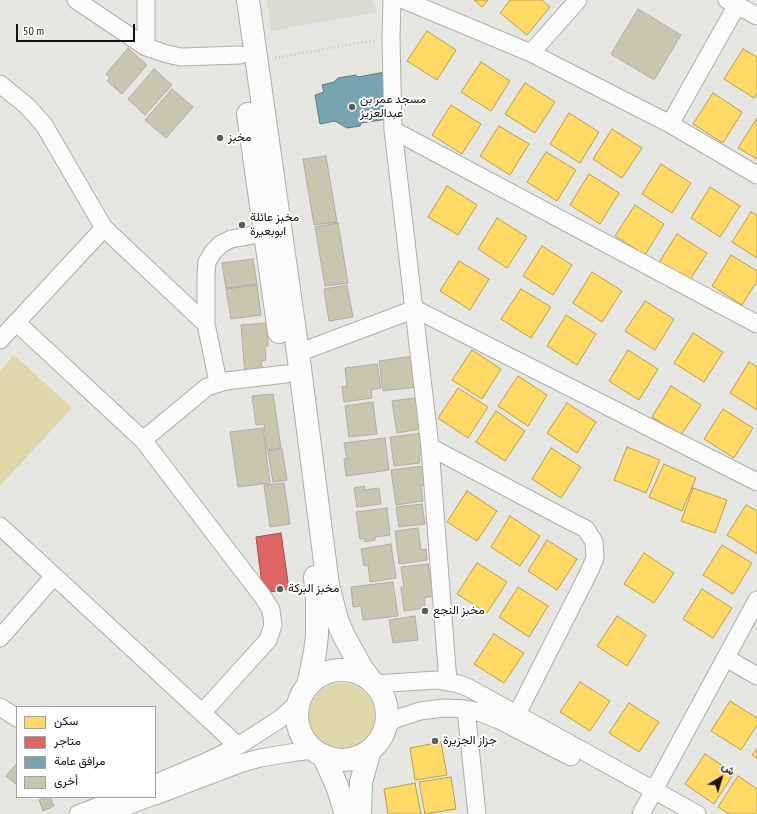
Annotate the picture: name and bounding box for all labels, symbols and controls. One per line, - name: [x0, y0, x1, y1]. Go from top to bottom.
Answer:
- scale bar: [18, 16, 137, 42]
- text: 50 m: [23, 23, 44, 38]
- place label: مسجد عمر بن عبدالعزيز: [360, 93, 426, 121]
- marker: مسجد عمر بن عبدالعزيز: [347, 102, 357, 112]
- place label: مخبز: [228, 131, 251, 145]
- marker: مخبز: [215, 133, 225, 143]
- place label: مخبز عائلة ابوبعيرة: [250, 211, 299, 239]
- marker: مخبز عائلة ابوبعيرة: [237, 220, 247, 230]
- place label: مخبز البركة: [288, 582, 339, 596]
- marker: مخبز البركة: [275, 584, 285, 594]
- place label: مخبز النجع: [433, 604, 485, 618]
- marker: مخبز النجع: [420, 606, 430, 616]
- legend: [16, 706, 156, 798]
- text: سكن: [54, 713, 78, 728]
- text: متاجر: [54, 733, 81, 748]
- place label: جزاز الجزيرة: [443, 734, 497, 748]
- marker: جزاز الجزيرة: [430, 736, 440, 746]
- text: مرافق عامة: [54, 753, 105, 768]
- north arrow: [701, 758, 741, 798]
- text: ش: [719, 759, 738, 778]
- text: أخرى: [54, 773, 78, 788]

